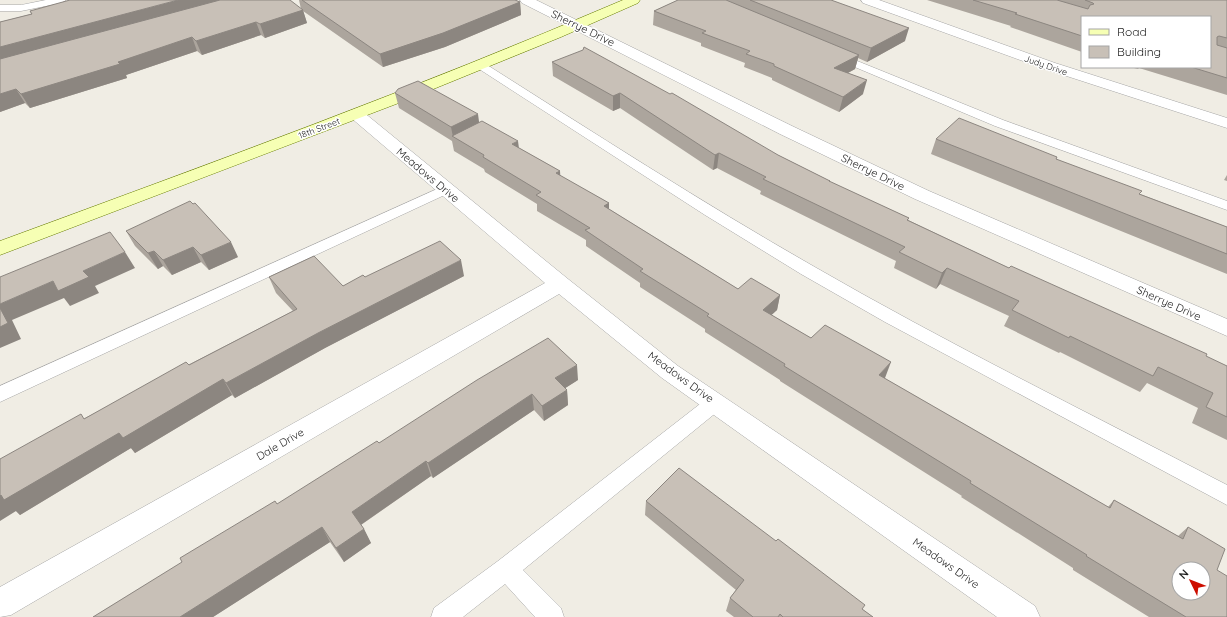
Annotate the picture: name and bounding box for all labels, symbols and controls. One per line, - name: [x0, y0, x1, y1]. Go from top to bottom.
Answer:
- street label: Sherrye Drive: [549, 7, 617, 49]
- legend: [1081, 16, 1211, 68]
- text: Road: [1117, 24, 1147, 39]
- text: Building: [1117, 44, 1161, 59]
- street label: Judy Drive: [1023, 52, 1069, 78]
- street label: 18th Street: [297, 115, 341, 141]
- street label: Meadows Drive: [394, 145, 462, 205]
- street label: Sherrye Drive: [839, 151, 907, 193]
- street label: Sherrye Drive: [1135, 283, 1203, 323]
- street label: Meadows Drive: [645, 348, 717, 406]
- street label: Dale Drive: [254, 425, 306, 463]
- street label: Meadows Drive: [910, 535, 982, 591]
- north arrow: [1171, 561, 1211, 601]
- text: N: [1176, 566, 1192, 582]

